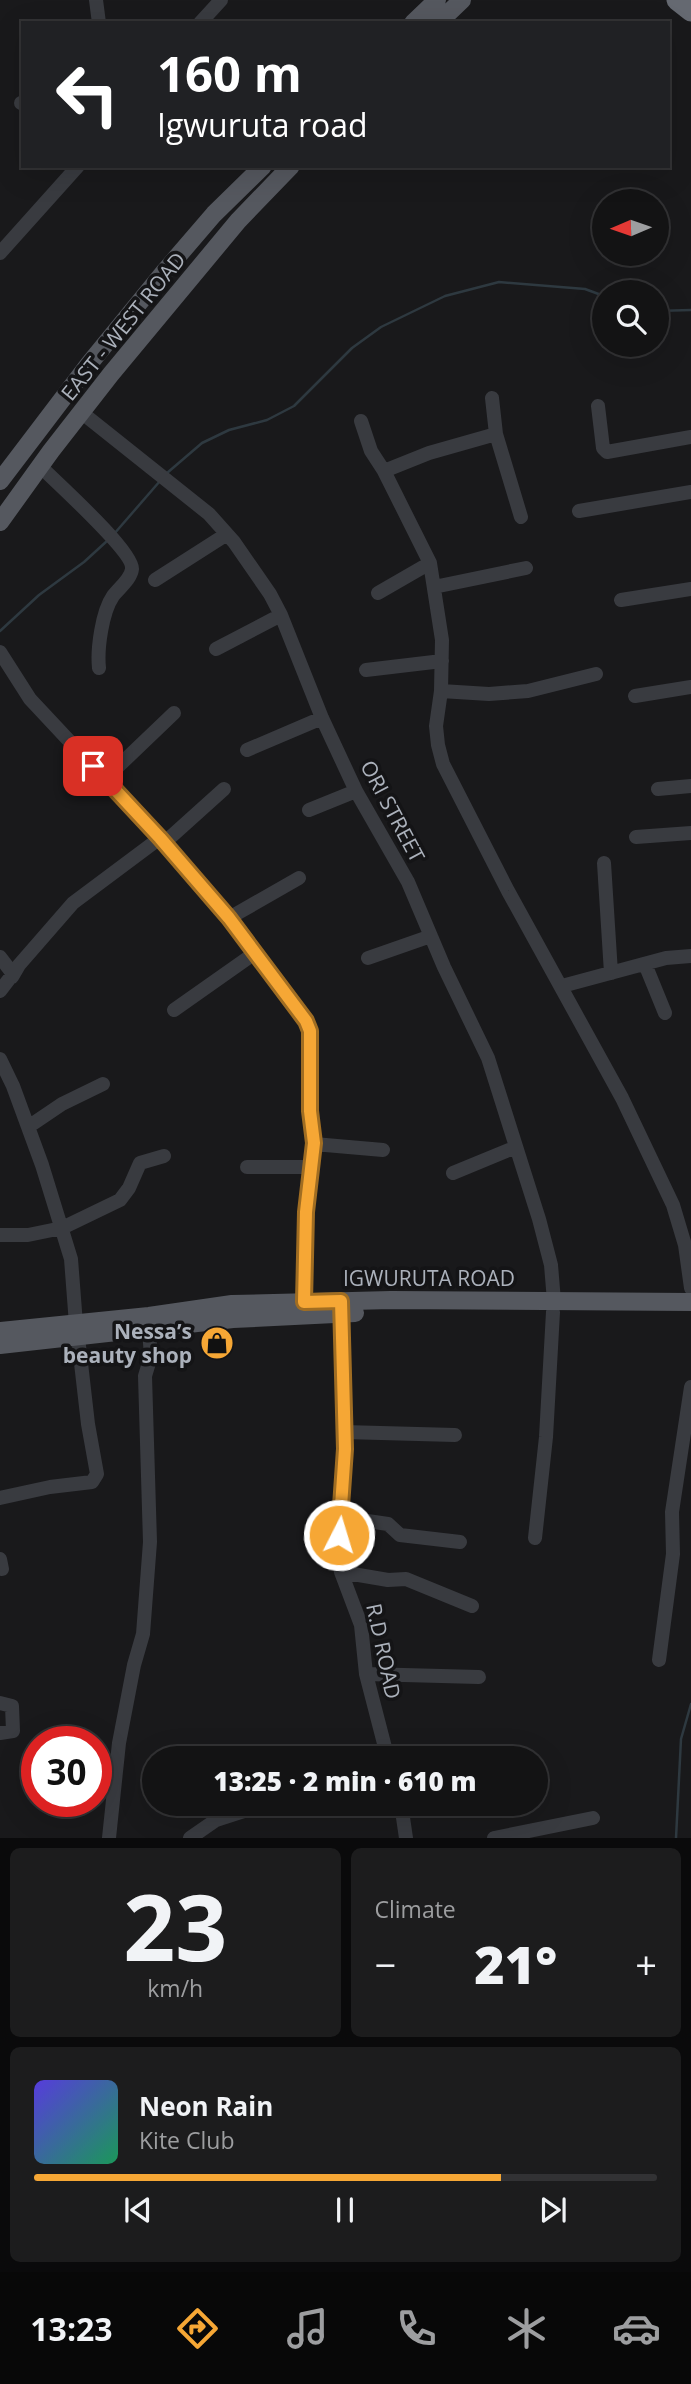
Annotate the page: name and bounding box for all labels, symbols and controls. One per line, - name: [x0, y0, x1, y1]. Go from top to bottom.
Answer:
- text: 160 m: [157, 40, 302, 106]
- icon: left: [42, 49, 133, 140]
- text: Igwuruta road: [157, 103, 368, 146]
- north arrow: [592, 189, 668, 266]
- map controls: [592, 189, 669, 357]
- street label: EAST - WEST ROAD: [55, 246, 191, 406]
- button: search: [592, 280, 669, 357]
- pin: [63, 736, 123, 796]
- icon: arrive: [74, 747, 112, 785]
- street label: ORI STREET: [354, 755, 432, 867]
- street label: IGWURUTA ROAD: [343, 1264, 515, 1292]
- place label: Nessa’s beauty shop: [63, 1317, 192, 1369]
- shop icon: Nessa’s beauty shop: [198, 1324, 236, 1362]
- position arrow: [302, 1498, 376, 1572]
- street label: R.D ROAD: [360, 1601, 408, 1701]
- speed limit sign: 30: [21, 1726, 112, 1817]
- text: 13:25 · 2 min · 610 m: [214, 1763, 476, 1799]
- text: 23: [123, 1864, 227, 1988]
- text: Climate: [375, 1893, 456, 1925]
- text: 21°: [474, 1928, 557, 1999]
- text: −: [375, 1938, 396, 1990]
- text: +: [635, 1938, 657, 1990]
- text: km/h: [147, 1972, 203, 2004]
- text: Neon Rain: [139, 2088, 273, 2124]
- text: Kite Club: [139, 2124, 234, 2156]
- icon: previous: [119, 2191, 157, 2229]
- icon: pause: [326, 2191, 364, 2229]
- icon: next: [534, 2191, 572, 2229]
- icon: directions: [173, 2304, 222, 2353]
- icon: music: [283, 2304, 332, 2353]
- icon: phone: [392, 2304, 441, 2353]
- icon: climate: [502, 2304, 551, 2353]
- icon: car: [612, 2304, 661, 2353]
- text: 13:23: [30, 2307, 113, 2350]

